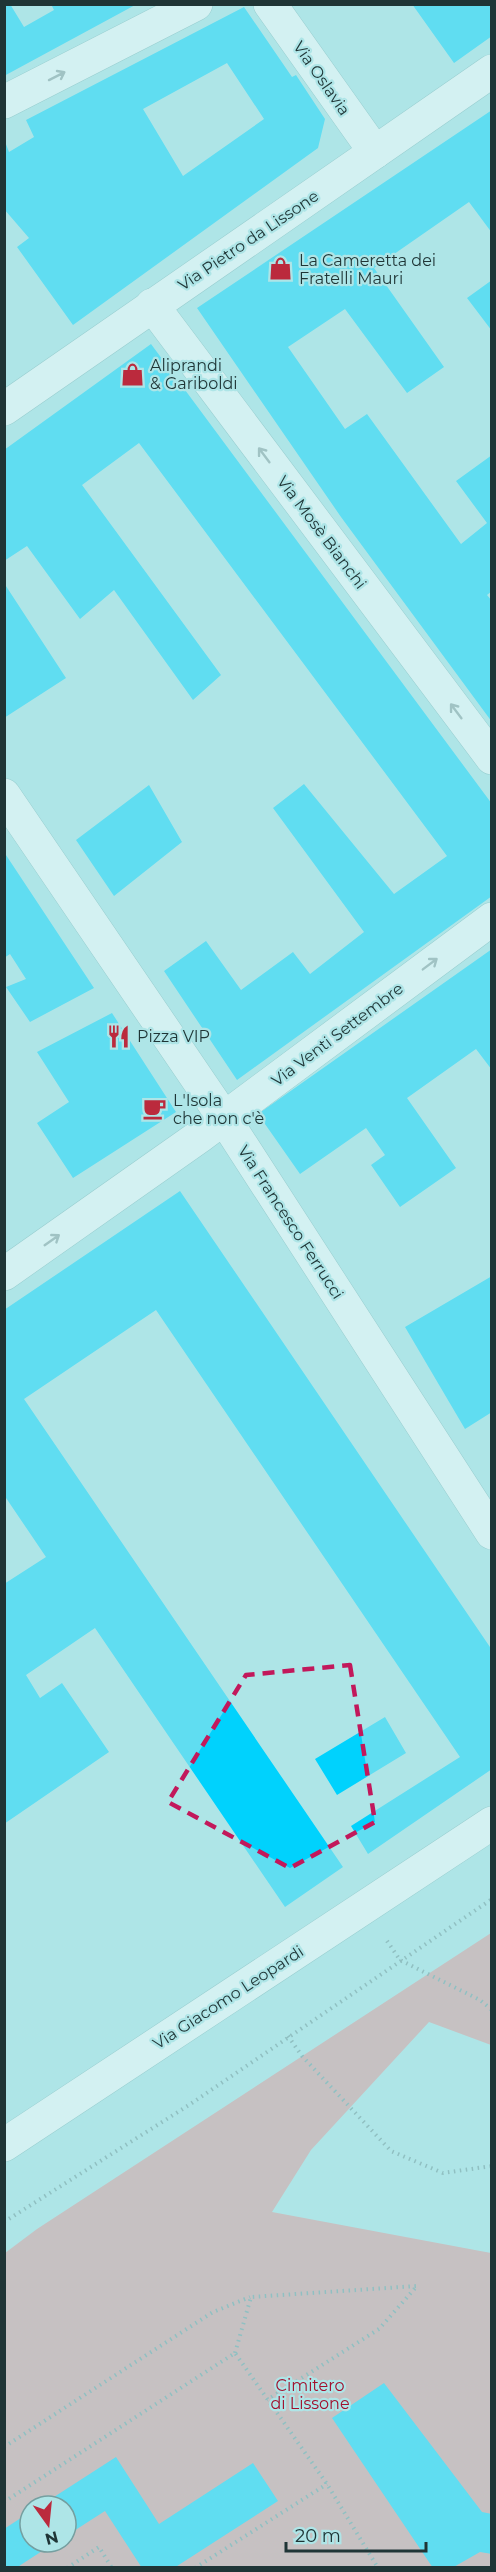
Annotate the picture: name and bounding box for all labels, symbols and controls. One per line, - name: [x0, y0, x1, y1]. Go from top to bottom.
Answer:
- street label: Via Oslavia: [289, 38, 354, 119]
- one-way arrow: [47, 69, 65, 81]
- street label: Via Pietro da Lissone: [174, 186, 322, 295]
- place label: La Cameretta dei Fratelli Mauri: [299, 251, 436, 288]
- shop icon: La Cameretta dei Fratelli Mauri: [268, 256, 294, 282]
- place label: Aliprandi & Gariboldi: [150, 356, 238, 393]
- shop icon: Aliprandi & Gariboldi: [119, 361, 145, 387]
- one-way arrow: [257, 447, 270, 463]
- street label: Via Mosè Bianchi: [273, 472, 370, 593]
- one-way arrow: [450, 704, 463, 720]
- one-way arrow: [422, 958, 438, 971]
- street label: Via Venti Settembre: [268, 979, 407, 1090]
- restaurant icon: Pizza VIP: [106, 1023, 132, 1049]
- place label: Pizza VIP: [137, 1027, 210, 1046]
- place label: L'Isola che non c'è: [173, 1091, 264, 1128]
- cafe icon: L'Isola che non c'è: [142, 1096, 168, 1122]
- street label: Via Francesco Ferrucci: [234, 1142, 347, 1303]
- one-way arrow: [44, 1234, 60, 1246]
- street label: Via Giacomo Leopardi: [149, 1942, 307, 2053]
- park label: Cimitero di Lissone: [270, 2376, 350, 2413]
- north arrow: [18, 2494, 78, 2554]
- scale bar: [286, 2515, 426, 2553]
- text: 20 m: [295, 2525, 341, 2547]
- text: N: [43, 2527, 60, 2549]

